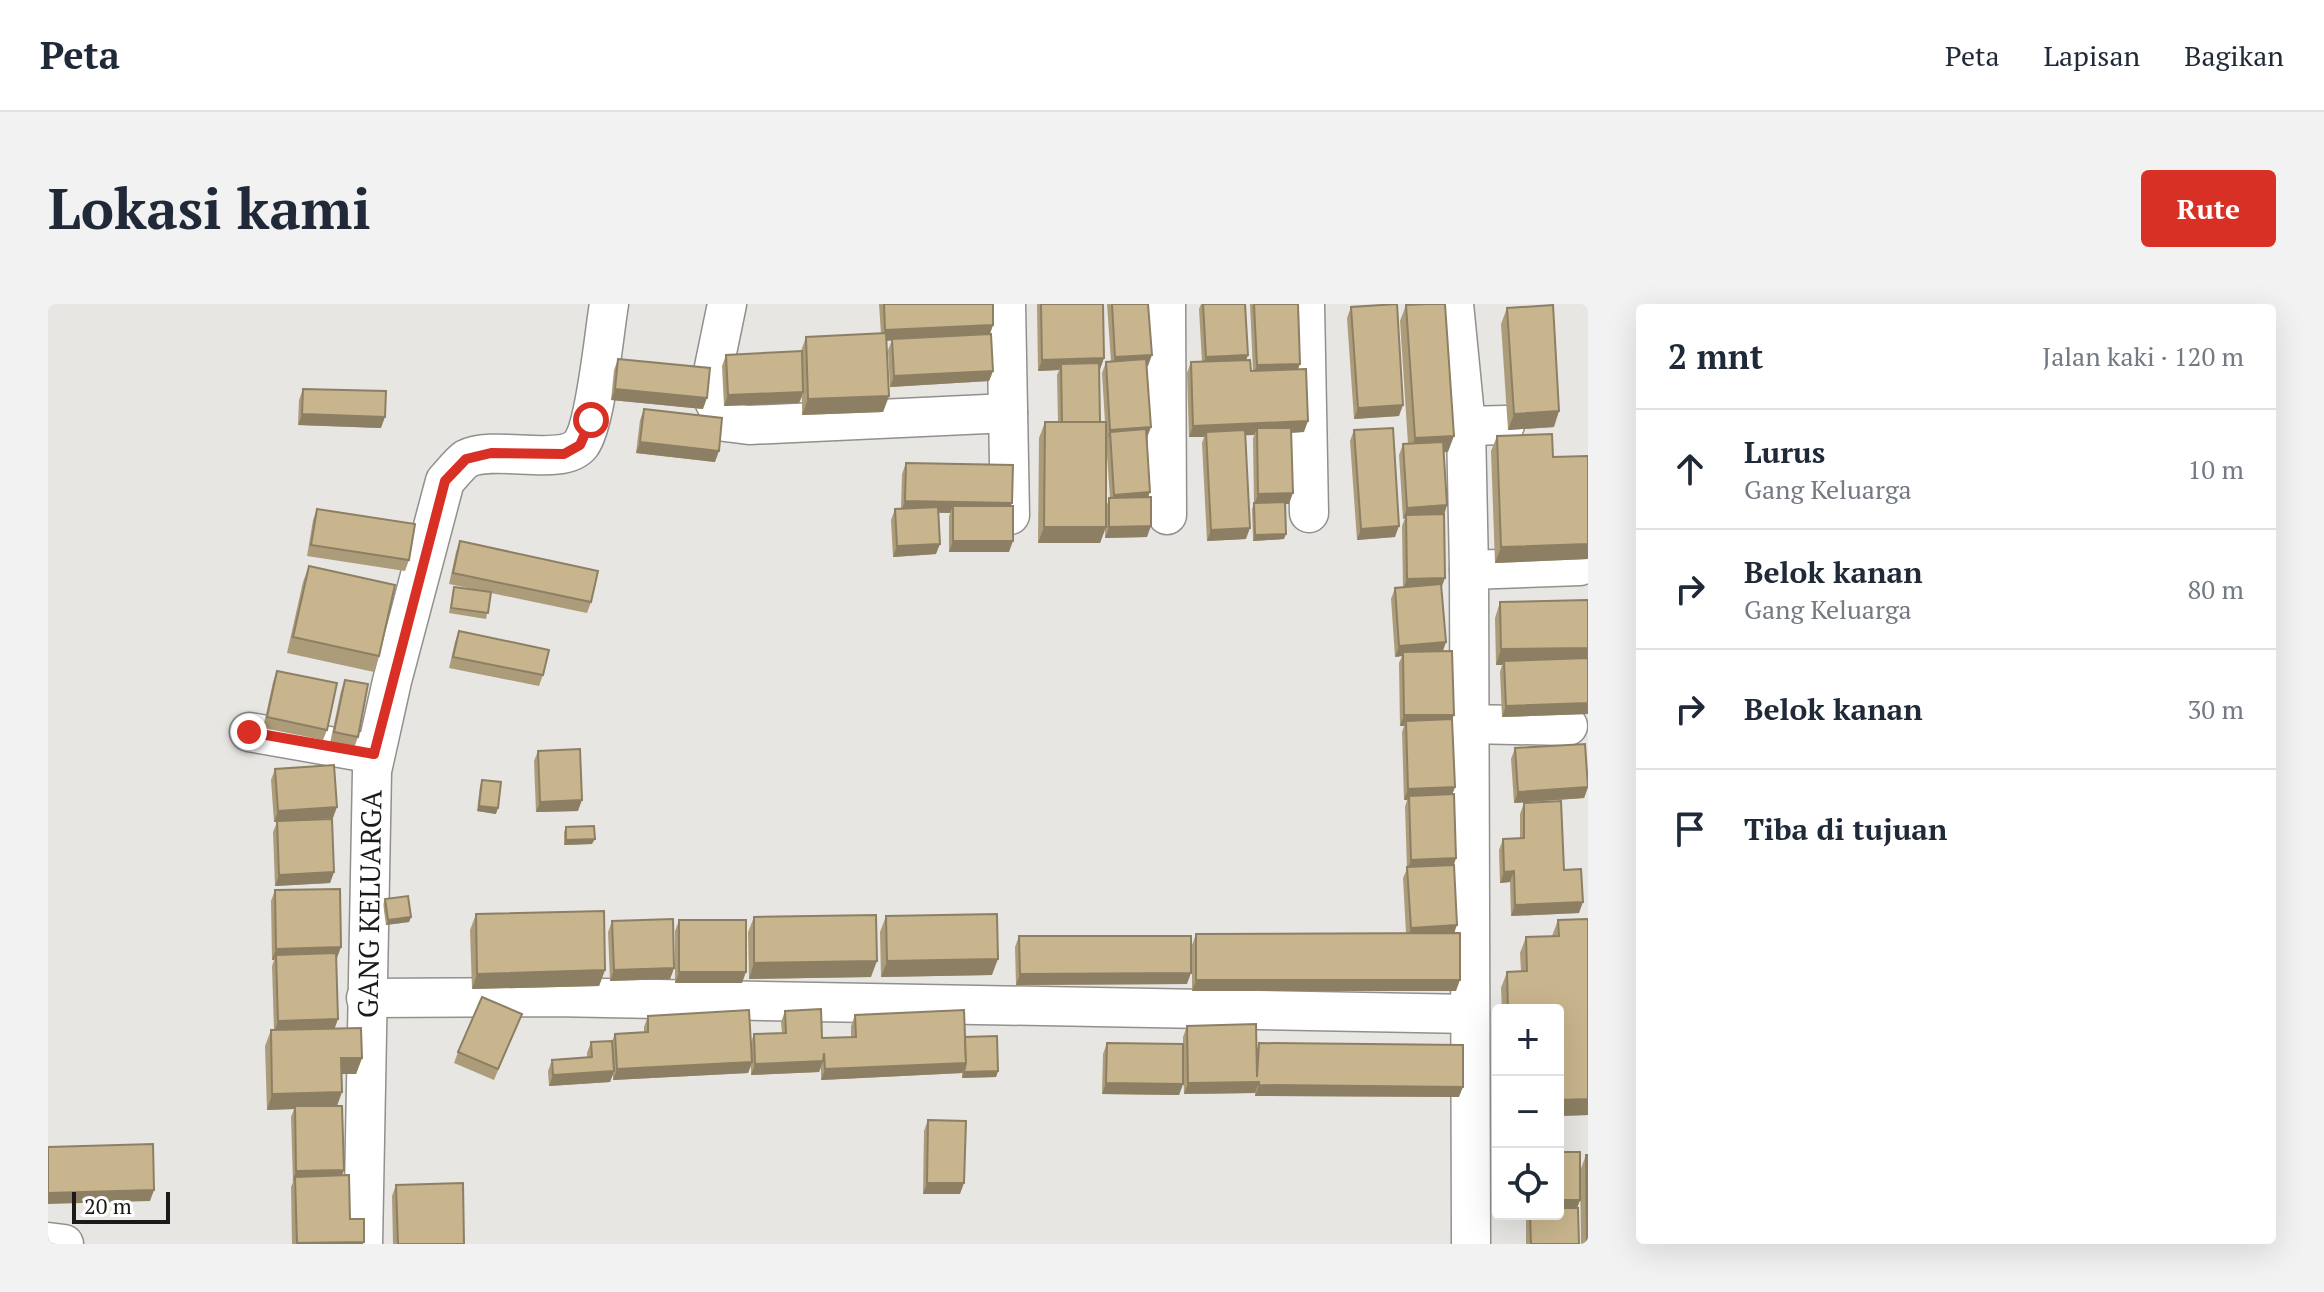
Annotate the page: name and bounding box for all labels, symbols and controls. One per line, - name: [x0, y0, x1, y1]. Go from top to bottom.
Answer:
- text: Peta: [40, 30, 120, 80]
- text: Peta: [1945, 37, 2000, 74]
- text: Lapisan: [2044, 37, 2140, 74]
- text: Bagikan: [2184, 37, 2284, 74]
- button: Rute: [2141, 170, 2276, 247]
- text: Lokasi kami: [48, 171, 371, 245]
- text: 2 mnt: [1668, 334, 1763, 379]
- text: Jalan kaki · 120 m: [2042, 339, 2244, 373]
- route start: [573, 402, 609, 438]
- text: Lurus: [1744, 432, 1825, 472]
- icon: ahead: [1668, 447, 1712, 491]
- text: 10 m: [2188, 452, 2244, 486]
- text: Gang Keluarga: [1744, 472, 1912, 506]
- text: Belok kanan: [1744, 552, 1923, 592]
- icon: right: [1668, 567, 1712, 611]
- text: 80 m: [2188, 572, 2244, 606]
- text: Gang Keluarga: [1744, 592, 1912, 626]
- icon: right: [1668, 687, 1712, 731]
- text: Belok kanan: [1744, 689, 1923, 729]
- text: 30 m: [2188, 692, 2244, 726]
- route end: [231, 714, 267, 750]
- street label: GANG KELUARGA: [349, 789, 390, 1018]
- icon: arrive: [1668, 807, 1712, 851]
- text: Tiba di tujuan: [1744, 809, 1947, 849]
- map controls: [1492, 1004, 1564, 1220]
- button: +: [1492, 1004, 1564, 1076]
- button: −: [1492, 1076, 1564, 1148]
- button: locate: [1492, 1148, 1564, 1220]
- scale bar: [72, 1188, 170, 1224]
- text: 20 m: [84, 1191, 132, 1220]

